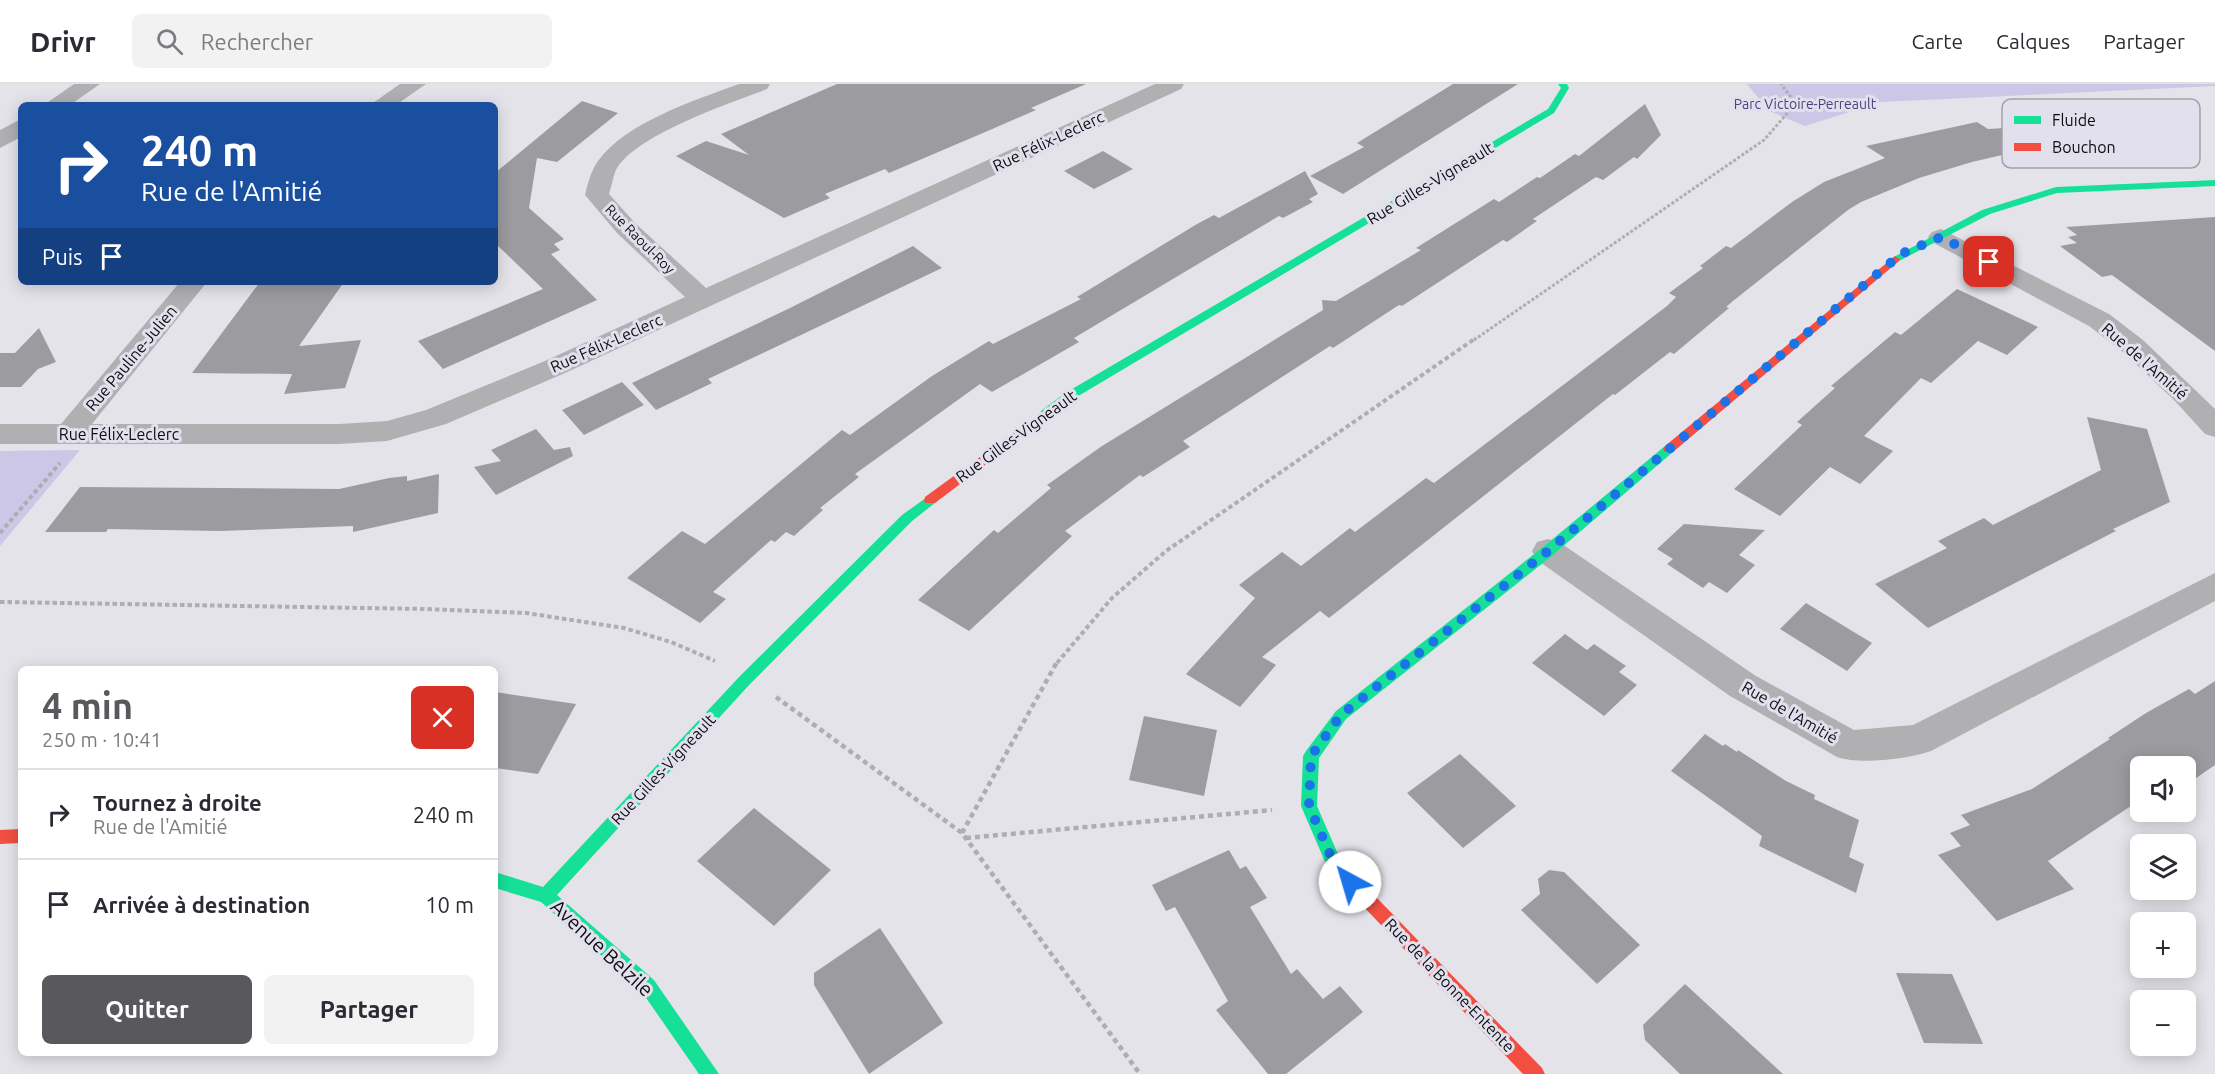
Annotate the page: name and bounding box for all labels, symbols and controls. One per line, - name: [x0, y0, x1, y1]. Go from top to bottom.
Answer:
- search box: [132, 14, 552, 68]
- icon: search: [153, 25, 186, 58]
- text: Drivr: [30, 26, 96, 57]
- text: Rechercher: [201, 29, 313, 54]
- text: Carte: [1912, 29, 1963, 53]
- text: Calques: [1996, 29, 2070, 53]
- text: Partager: [2103, 29, 2185, 53]
- park label: Parc Victoire-Perreault: [1734, 96, 1877, 112]
- legend: [2002, 99, 2200, 168]
- street label: Rue Félix-Leclerc: [990, 107, 1107, 175]
- text: Fluide: [2052, 111, 2096, 129]
- icon: right: [42, 126, 120, 204]
- text: 240 m: [141, 127, 258, 174]
- street label: Rue Gilles-Vigneault: [1363, 138, 1497, 228]
- text: Bouchon: [2052, 138, 2116, 156]
- text: Rue de l'Amitié: [141, 176, 323, 206]
- street label: Rue Raoul-Roy: [602, 201, 678, 277]
- pin: [1963, 236, 2014, 287]
- icon: arrive: [95, 240, 128, 273]
- text: Puis: [42, 244, 83, 269]
- icon: arrive: [1972, 245, 2005, 278]
- street label: Rue Pauline-Julien: [82, 302, 180, 414]
- street label: Rue Félix-Leclerc: [547, 310, 665, 376]
- street label: Rue de l'Amitié: [2099, 319, 2191, 403]
- street label: Rue Gilles-Vigneault: [952, 386, 1080, 486]
- street label: Rue Félix-Leclerc: [59, 425, 180, 443]
- street label: Rue de l'Amitié: [1739, 677, 1841, 747]
- text: 4 min: [42, 685, 133, 726]
- button: close: [411, 686, 474, 749]
- street label: Rue Gilles-Vigneault: [607, 710, 719, 828]
- text: 250 m · 10:41: [42, 728, 162, 751]
- map controls: [2130, 756, 2196, 1056]
- button: sound: [2130, 756, 2196, 822]
- text: Tournez à droite: [93, 790, 262, 815]
- icon: right: [42, 798, 75, 831]
- text: 240 m: [413, 802, 474, 827]
- text: Rue de l'Amitié: [93, 815, 227, 838]
- button: layers: [2130, 834, 2196, 900]
- position arrow: [1318, 850, 1382, 914]
- icon: arrive: [42, 888, 75, 921]
- text: Arrivée à destination: [93, 892, 310, 917]
- text: 10 m: [425, 892, 474, 917]
- street label: Avenue Belzile: [546, 894, 658, 1001]
- button: +: [2130, 912, 2196, 978]
- street label: Rue de la Bonne-Entente: [1382, 915, 1518, 1055]
- button: Quitter: [42, 975, 252, 1044]
- button: Partager: [264, 975, 474, 1044]
- button: −: [2130, 990, 2196, 1056]

